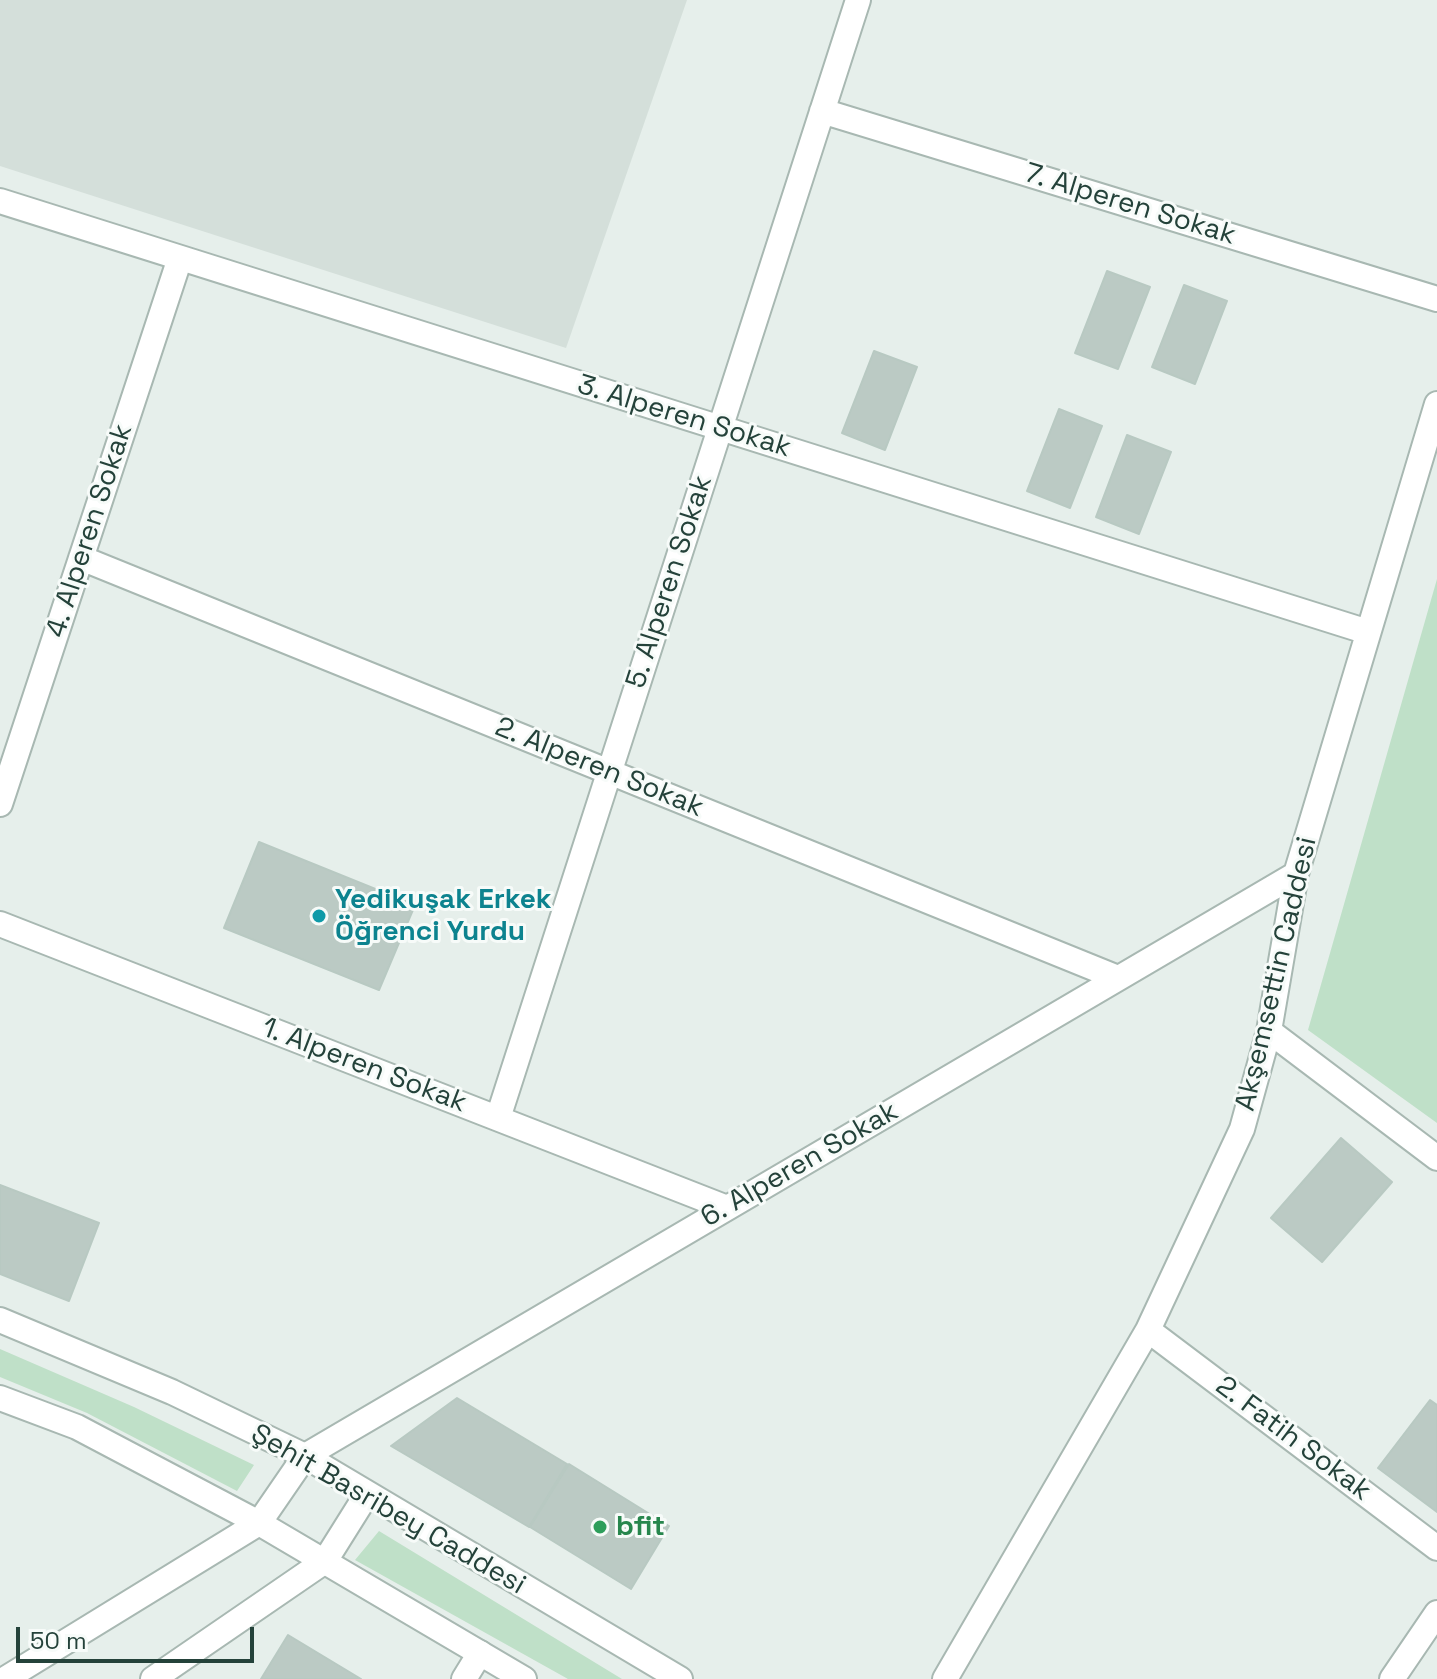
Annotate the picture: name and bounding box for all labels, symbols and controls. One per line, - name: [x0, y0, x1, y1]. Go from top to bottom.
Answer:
- street label: 7. Alperen Sokak: [1021, 157, 1239, 253]
- street label: 3. Alperen Sokak: [573, 369, 795, 465]
- street label: 4. Alperen Sokak: [40, 420, 140, 642]
- street label: 5. Alperen Sokak: [620, 471, 720, 693]
- street label: 2. Alperen Sokak: [490, 711, 708, 825]
- street label: Akşemsettin Caddesi: [1229, 834, 1325, 1114]
- place label: Yedikuşak Erkek Öğrenci Yurdu: [335, 883, 552, 949]
- marker: Yedikuşak Erkek Öğrenci Yurdu: [310, 907, 328, 925]
- street label: 1. Alperen Sokak: [257, 1012, 471, 1120]
- street label: 6. Alperen Sokak: [696, 1095, 904, 1235]
- street label: 2. Fatih Sokak: [1209, 1370, 1377, 1508]
- street label: Şehit Basribey Caddesi: [245, 1418, 531, 1602]
- place label: bfit: [616, 1510, 665, 1544]
- marker: bfit: [591, 1518, 609, 1536]
- scale bar: [20, 1611, 258, 1661]
- text: 50 m: [30, 1625, 87, 1656]

